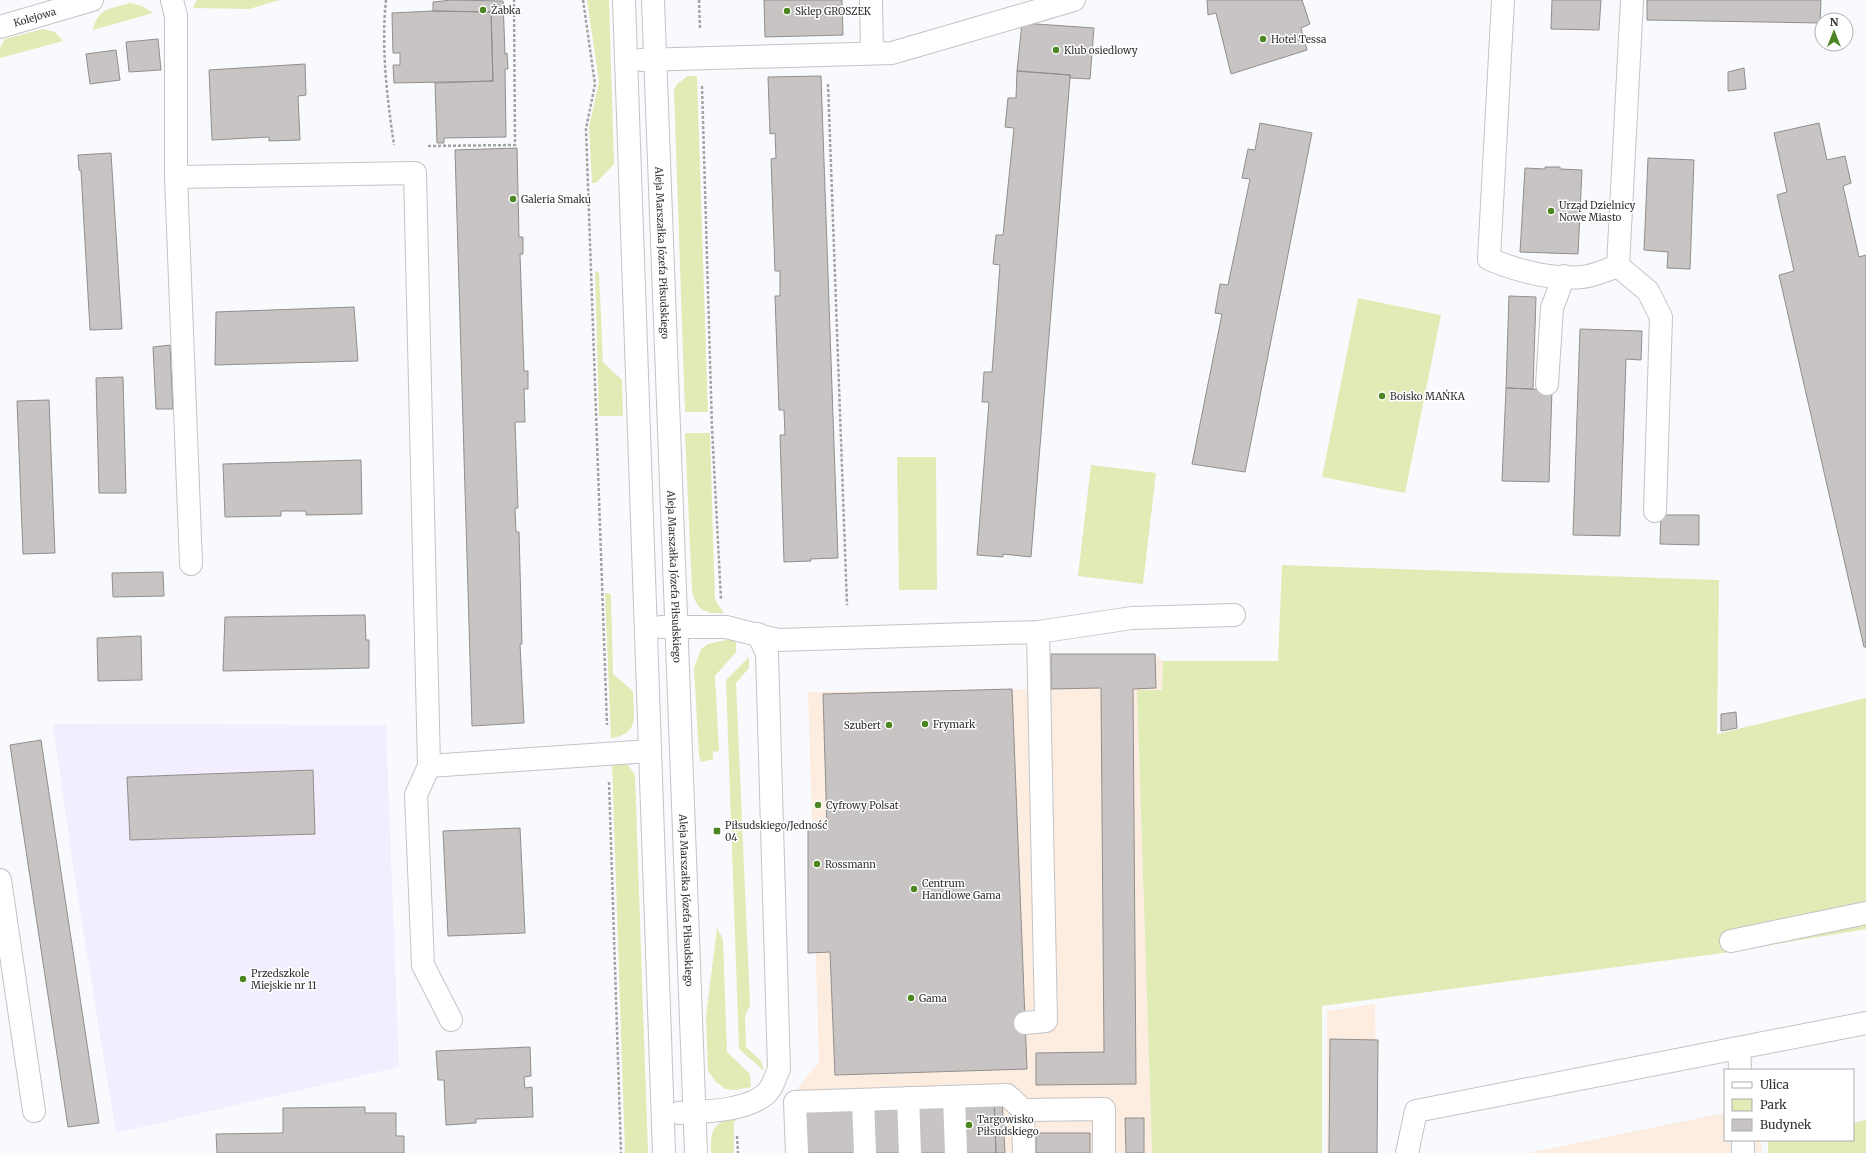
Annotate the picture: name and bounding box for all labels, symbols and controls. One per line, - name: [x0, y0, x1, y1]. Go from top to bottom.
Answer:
- place label: Żabka: [491, 3, 521, 17]
- street label: Kolejowa: [12, 4, 58, 29]
- marker: Żabka: [478, 5, 488, 15]
- place label: Sklep GROSZEK: [795, 5, 872, 18]
- marker: Sklep GROSZEK: [782, 6, 792, 16]
- north arrow: [1814, 12, 1854, 52]
- text: N: [1830, 15, 1839, 29]
- place label: Hotel Tessa: [1271, 33, 1327, 46]
- marker: Hotel Tessa: [1258, 34, 1268, 44]
- place label: Klub osiedlowy: [1064, 44, 1138, 57]
- marker: Klub osiedlowy: [1051, 45, 1061, 55]
- street label: Aleja Marszałka Józefa Piłsudskiego: [653, 165, 672, 339]
- place label: Galeria Smaku: [521, 193, 591, 206]
- marker: Galeria Smaku: [508, 194, 518, 204]
- place label: Urząd Dzielnicy Nowe Miasto: [1559, 199, 1635, 224]
- marker: Urząd Dzielnicy Nowe Miasto: [1546, 206, 1556, 216]
- place label: Boisko MAŃKA: [1390, 389, 1466, 403]
- marker: Boisko MAŃKA: [1377, 391, 1387, 401]
- street label: Aleja Marszałka Józefa Piłsudskiego: [665, 489, 684, 663]
- place label: Frymark: [933, 718, 976, 731]
- place label: Szubert: [844, 719, 881, 732]
- marker: Frymark: [920, 719, 930, 729]
- marker: Szubert: [884, 720, 894, 730]
- place label: Cyfrowy Polsat: [826, 799, 899, 812]
- marker: Cyfrowy Polsat: [813, 800, 823, 810]
- street label: Aleja Marszałka Józefa Piłsudskiego: [677, 813, 696, 987]
- place label: Piłsudskiego/Jedność 04: [725, 819, 827, 844]
- marker: Piłsudskiego/Jedność 04: [712, 826, 722, 836]
- place label: Rossmann: [825, 858, 876, 871]
- marker: Rossmann: [812, 859, 822, 869]
- place label: Centrum Handlowe Gama: [922, 877, 1001, 902]
- marker: Centrum Handlowe Gama: [909, 884, 919, 894]
- place label: Przedszkole Miejskie nr 11: [251, 967, 317, 992]
- marker: Przedszkole Miejskie nr 11: [238, 974, 248, 984]
- place label: Gama: [919, 992, 948, 1005]
- marker: Gama: [906, 993, 916, 1003]
- legend: [1724, 1069, 1854, 1141]
- text: Ulica: [1760, 1077, 1789, 1092]
- text: Park: [1760, 1097, 1787, 1112]
- place label: Targowisko Piłsudskiego: [977, 1113, 1039, 1138]
- text: Budynek: [1760, 1117, 1812, 1132]
- marker: Targowisko Piłsudskiego: [964, 1120, 974, 1130]

